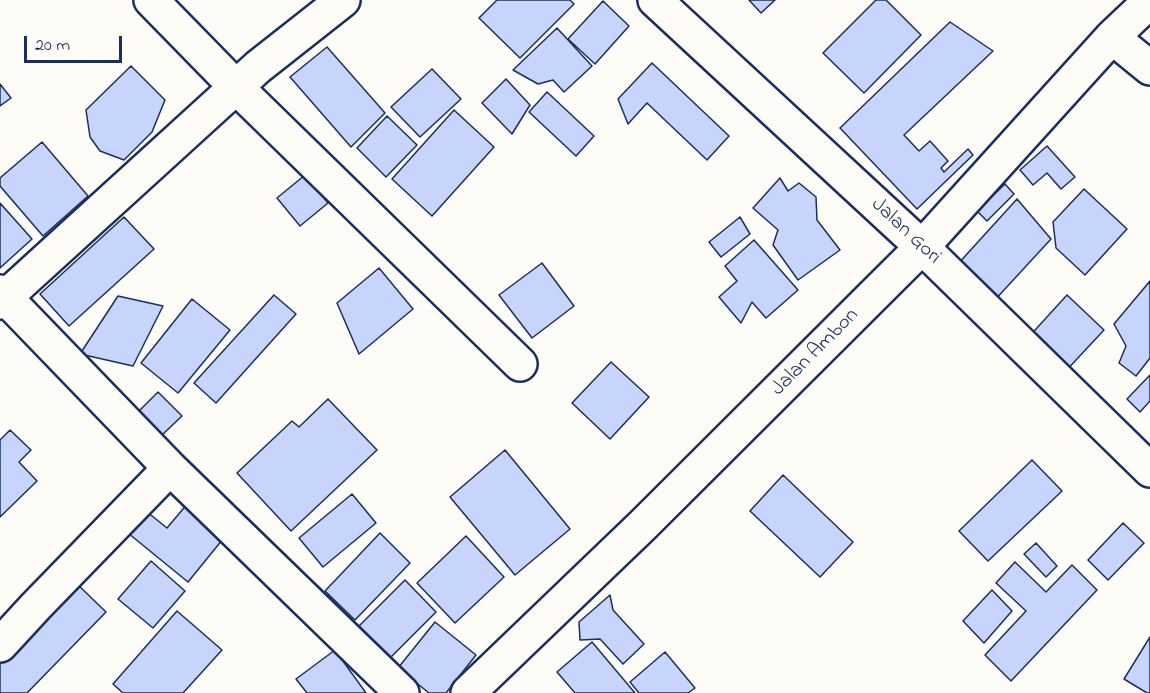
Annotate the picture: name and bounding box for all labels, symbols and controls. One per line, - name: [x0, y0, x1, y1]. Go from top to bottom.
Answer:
- scale bar: [27, 24, 124, 62]
- text: 20 m: [35, 33, 70, 59]
- street label: Jalan Gori: [865, 193, 945, 271]
- street label: Jalan Ambon: [767, 304, 865, 402]

